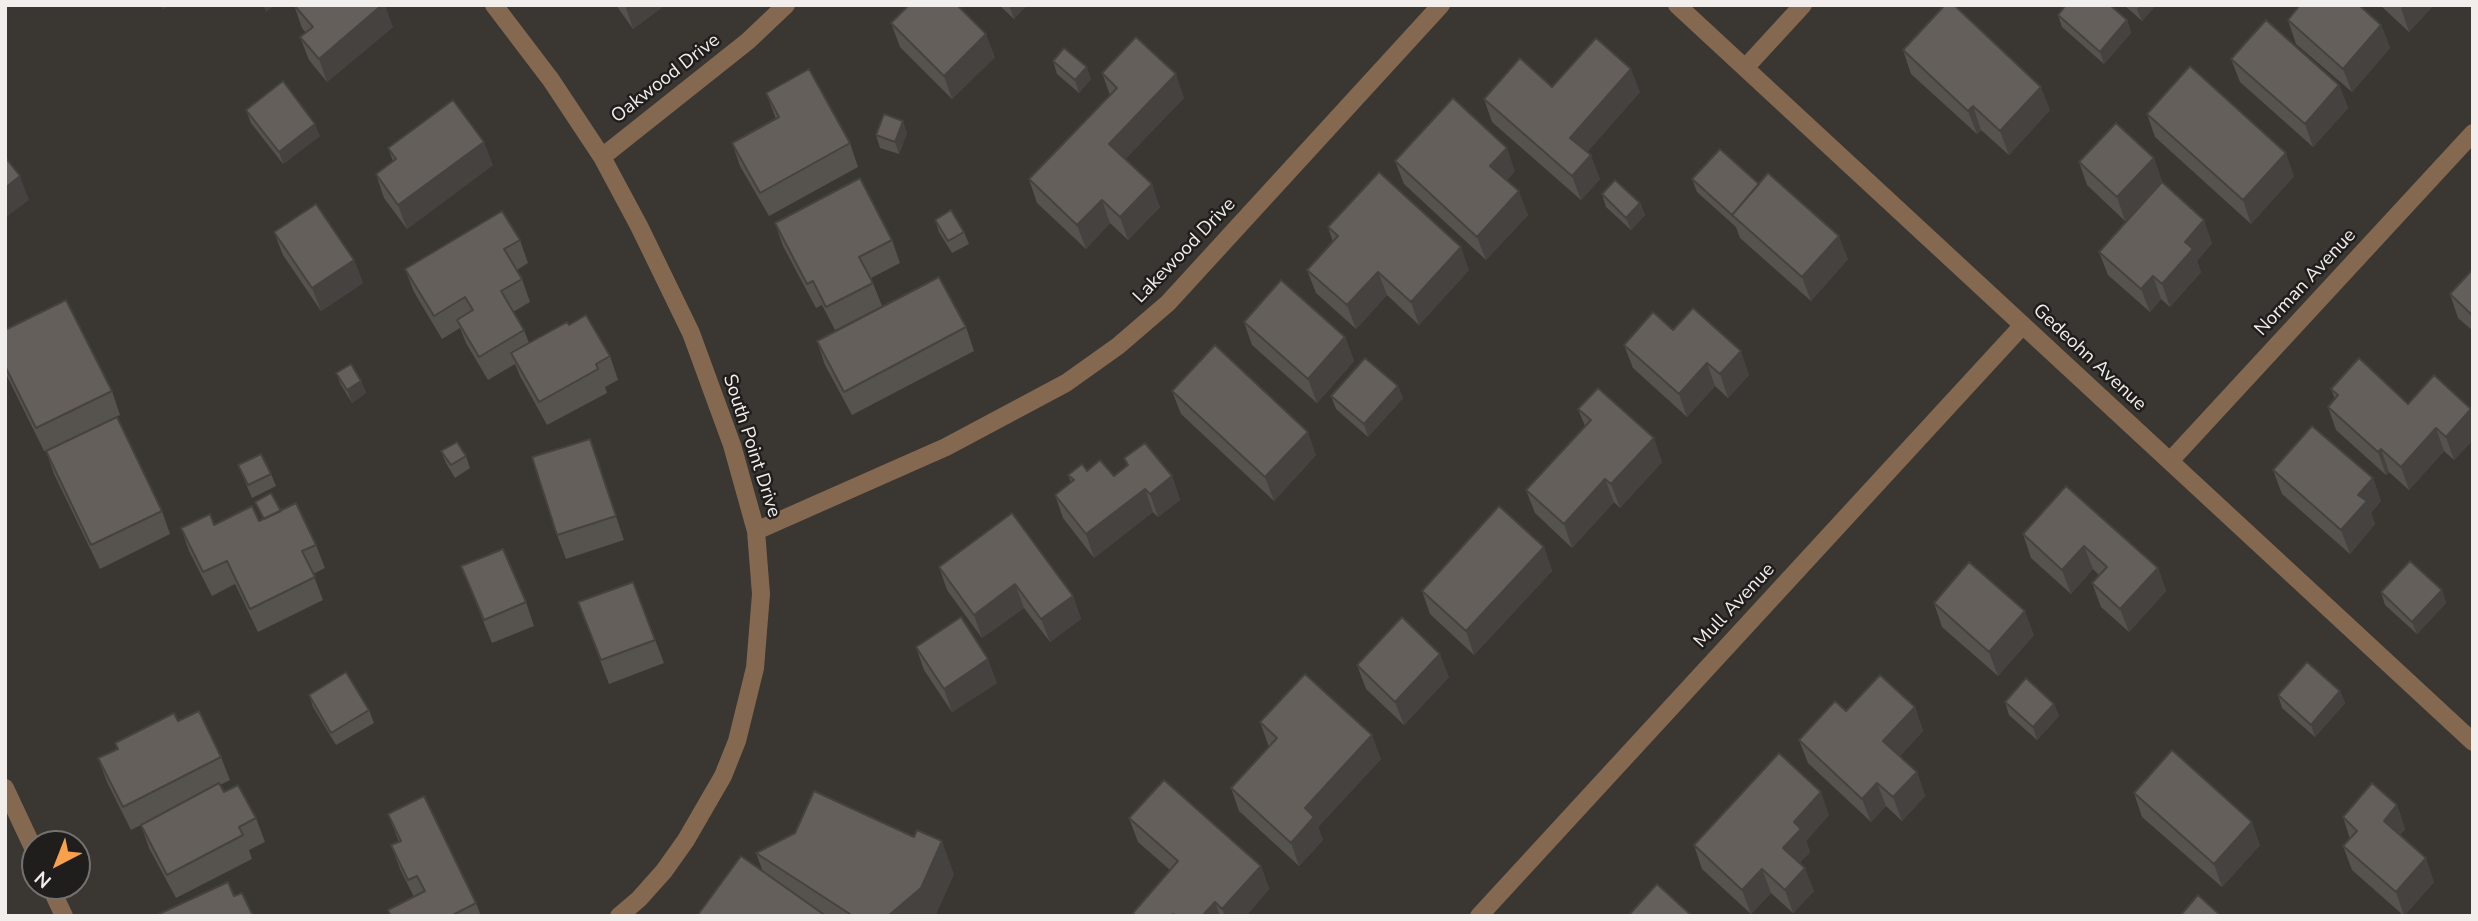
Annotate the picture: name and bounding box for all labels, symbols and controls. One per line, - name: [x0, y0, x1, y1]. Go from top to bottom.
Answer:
- street label: Oakwood Drive: [607, 29, 725, 129]
- street label: Lakewood Drive: [1129, 194, 1241, 308]
- street label: Norman Avenue: [2251, 225, 2361, 341]
- street label: Gedeohn Avenue: [2028, 300, 2150, 416]
- street label: South Point Drive: [717, 372, 785, 520]
- street label: Mull Avenue: [1690, 559, 1780, 653]
- north arrow: [21, 830, 91, 900]
- text: N: [29, 865, 57, 894]

